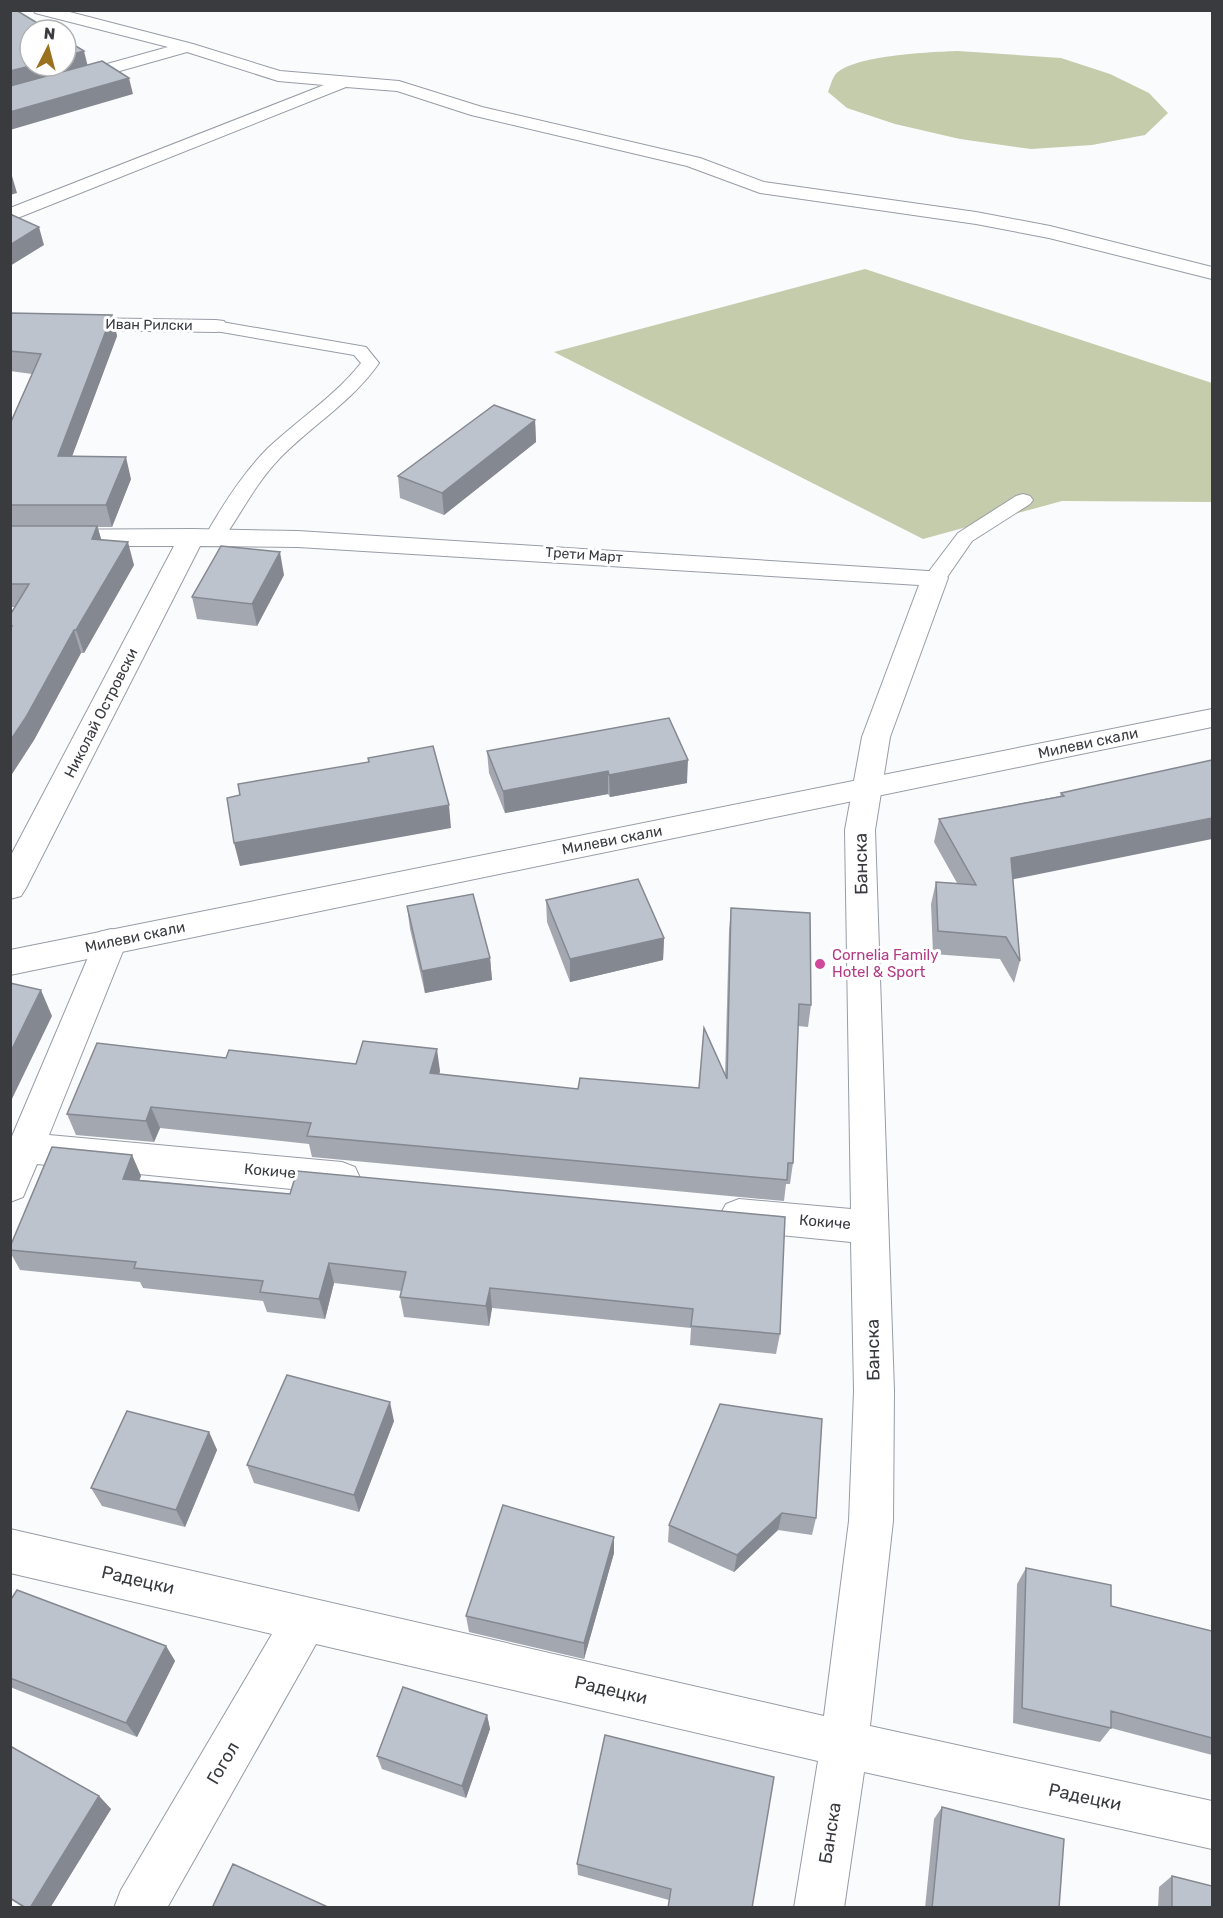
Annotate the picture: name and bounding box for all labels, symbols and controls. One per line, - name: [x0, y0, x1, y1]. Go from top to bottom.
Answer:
- north arrow: [18, 18, 78, 78]
- text: N: [43, 24, 56, 44]
- street label: Иван Рилски: [105, 316, 193, 334]
- street label: Трети Март: [545, 544, 623, 566]
- street label: Николай Островски: [60, 645, 142, 781]
- street label: Милеви скали: [1036, 724, 1140, 762]
- street label: Милеви скали: [560, 821, 664, 859]
- street label: Банска: [849, 833, 873, 895]
- street label: Милеви скали: [83, 918, 187, 956]
- place label: Cornelia Family Hotel & Sport: [832, 946, 939, 981]
- marker: Cornelia Family Hotel & Sport: [813, 957, 827, 971]
- street label: Кокиче: [244, 1160, 296, 1182]
- street label: Кокиче: [799, 1211, 851, 1233]
- street label: Банска: [861, 1319, 885, 1381]
- street label: Радецки: [99, 1561, 177, 1599]
- street label: Радецки: [572, 1671, 650, 1709]
- street label: Гогол: [202, 1738, 244, 1788]
- street label: Радецки: [1046, 1779, 1124, 1815]
- street label: Банска: [814, 1801, 846, 1865]

